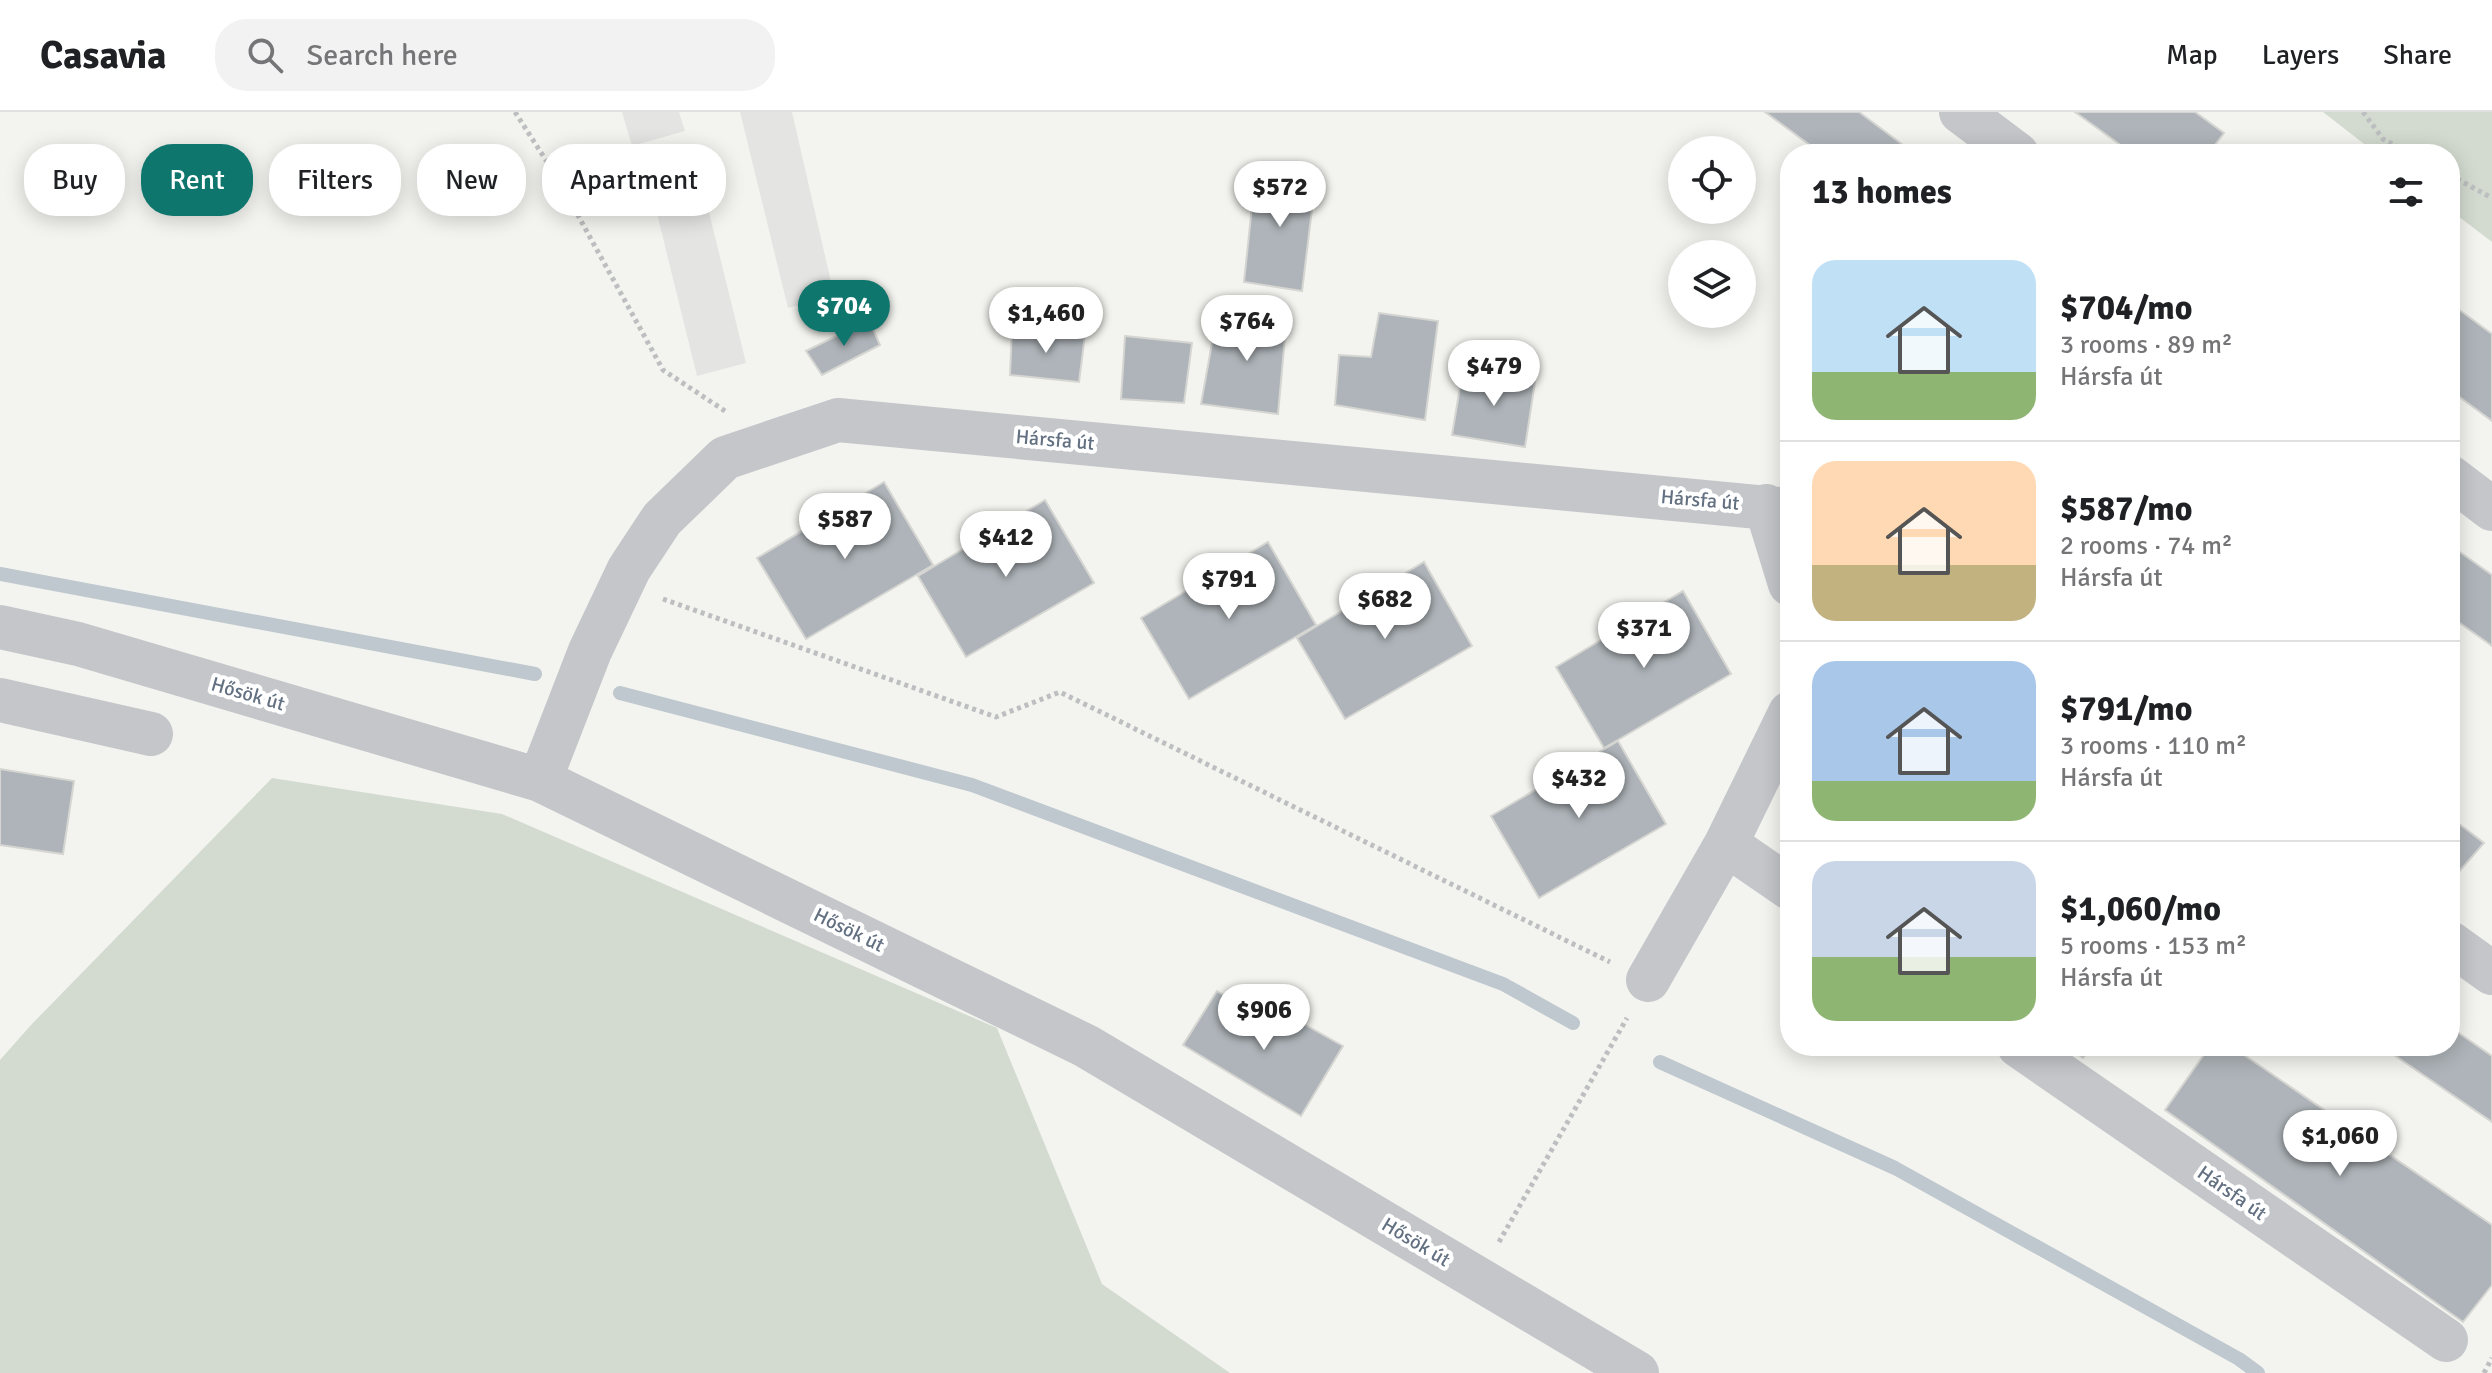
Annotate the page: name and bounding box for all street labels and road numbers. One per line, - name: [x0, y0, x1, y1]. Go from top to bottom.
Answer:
- street label: Hársfa út: [1015, 424, 1095, 456]
- street label: Hársfa út: [1660, 484, 1740, 516]
- street label: Hősök út: [208, 672, 288, 716]
- street label: Hősök út: [810, 902, 888, 958]
- street label: Hársfa út: [2193, 1160, 2271, 1226]
- street label: Hősök út: [1377, 1212, 1455, 1272]

